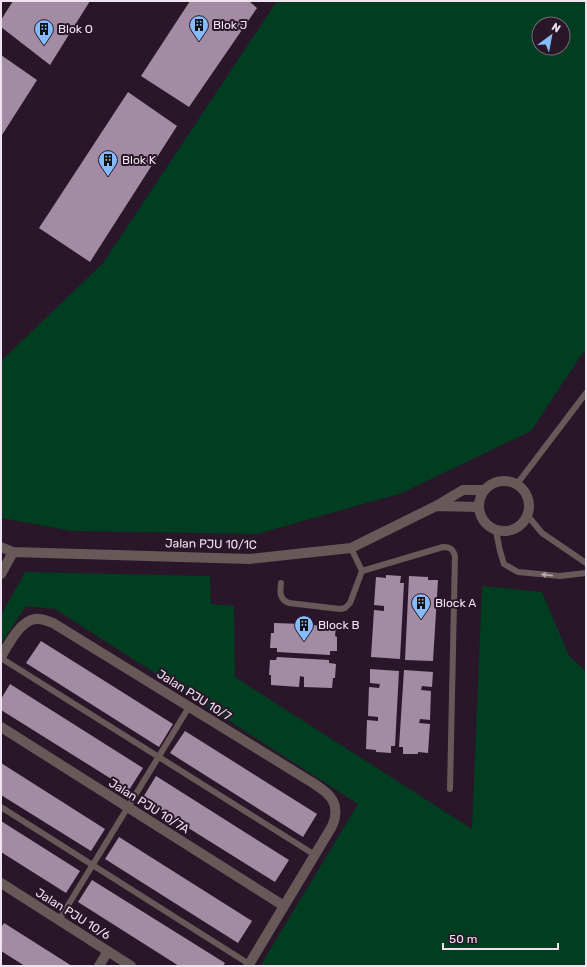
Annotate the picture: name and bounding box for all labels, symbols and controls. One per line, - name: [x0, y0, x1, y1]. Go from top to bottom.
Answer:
- building icon: Blok J: [188, 14, 210, 42]
- north arrow: [531, 16, 571, 56]
- building icon: Blok O: [33, 18, 55, 46]
- place label: Blok J: [213, 18, 247, 32]
- text: N: [549, 20, 563, 36]
- place label: Blok O: [58, 22, 93, 36]
- building icon: Blok K: [97, 149, 119, 177]
- place label: Blok K: [122, 153, 157, 167]
- street label: Jalan PJU 10/1C: [165, 536, 257, 552]
- one-way arrow: [541, 572, 553, 578]
- building icon: Block A: [410, 592, 432, 620]
- place label: Block A: [435, 596, 476, 610]
- building icon: Block B: [293, 614, 315, 642]
- place label: Block B: [318, 618, 359, 632]
- street label: Jalan PJU 10/7: [154, 667, 234, 723]
- street label: Jalan PJU 10/7A: [106, 776, 192, 836]
- street label: Jalan PJU 10/6: [33, 885, 113, 943]
- scale bar: [443, 925, 558, 951]
- text: 50 m: [449, 932, 477, 946]

